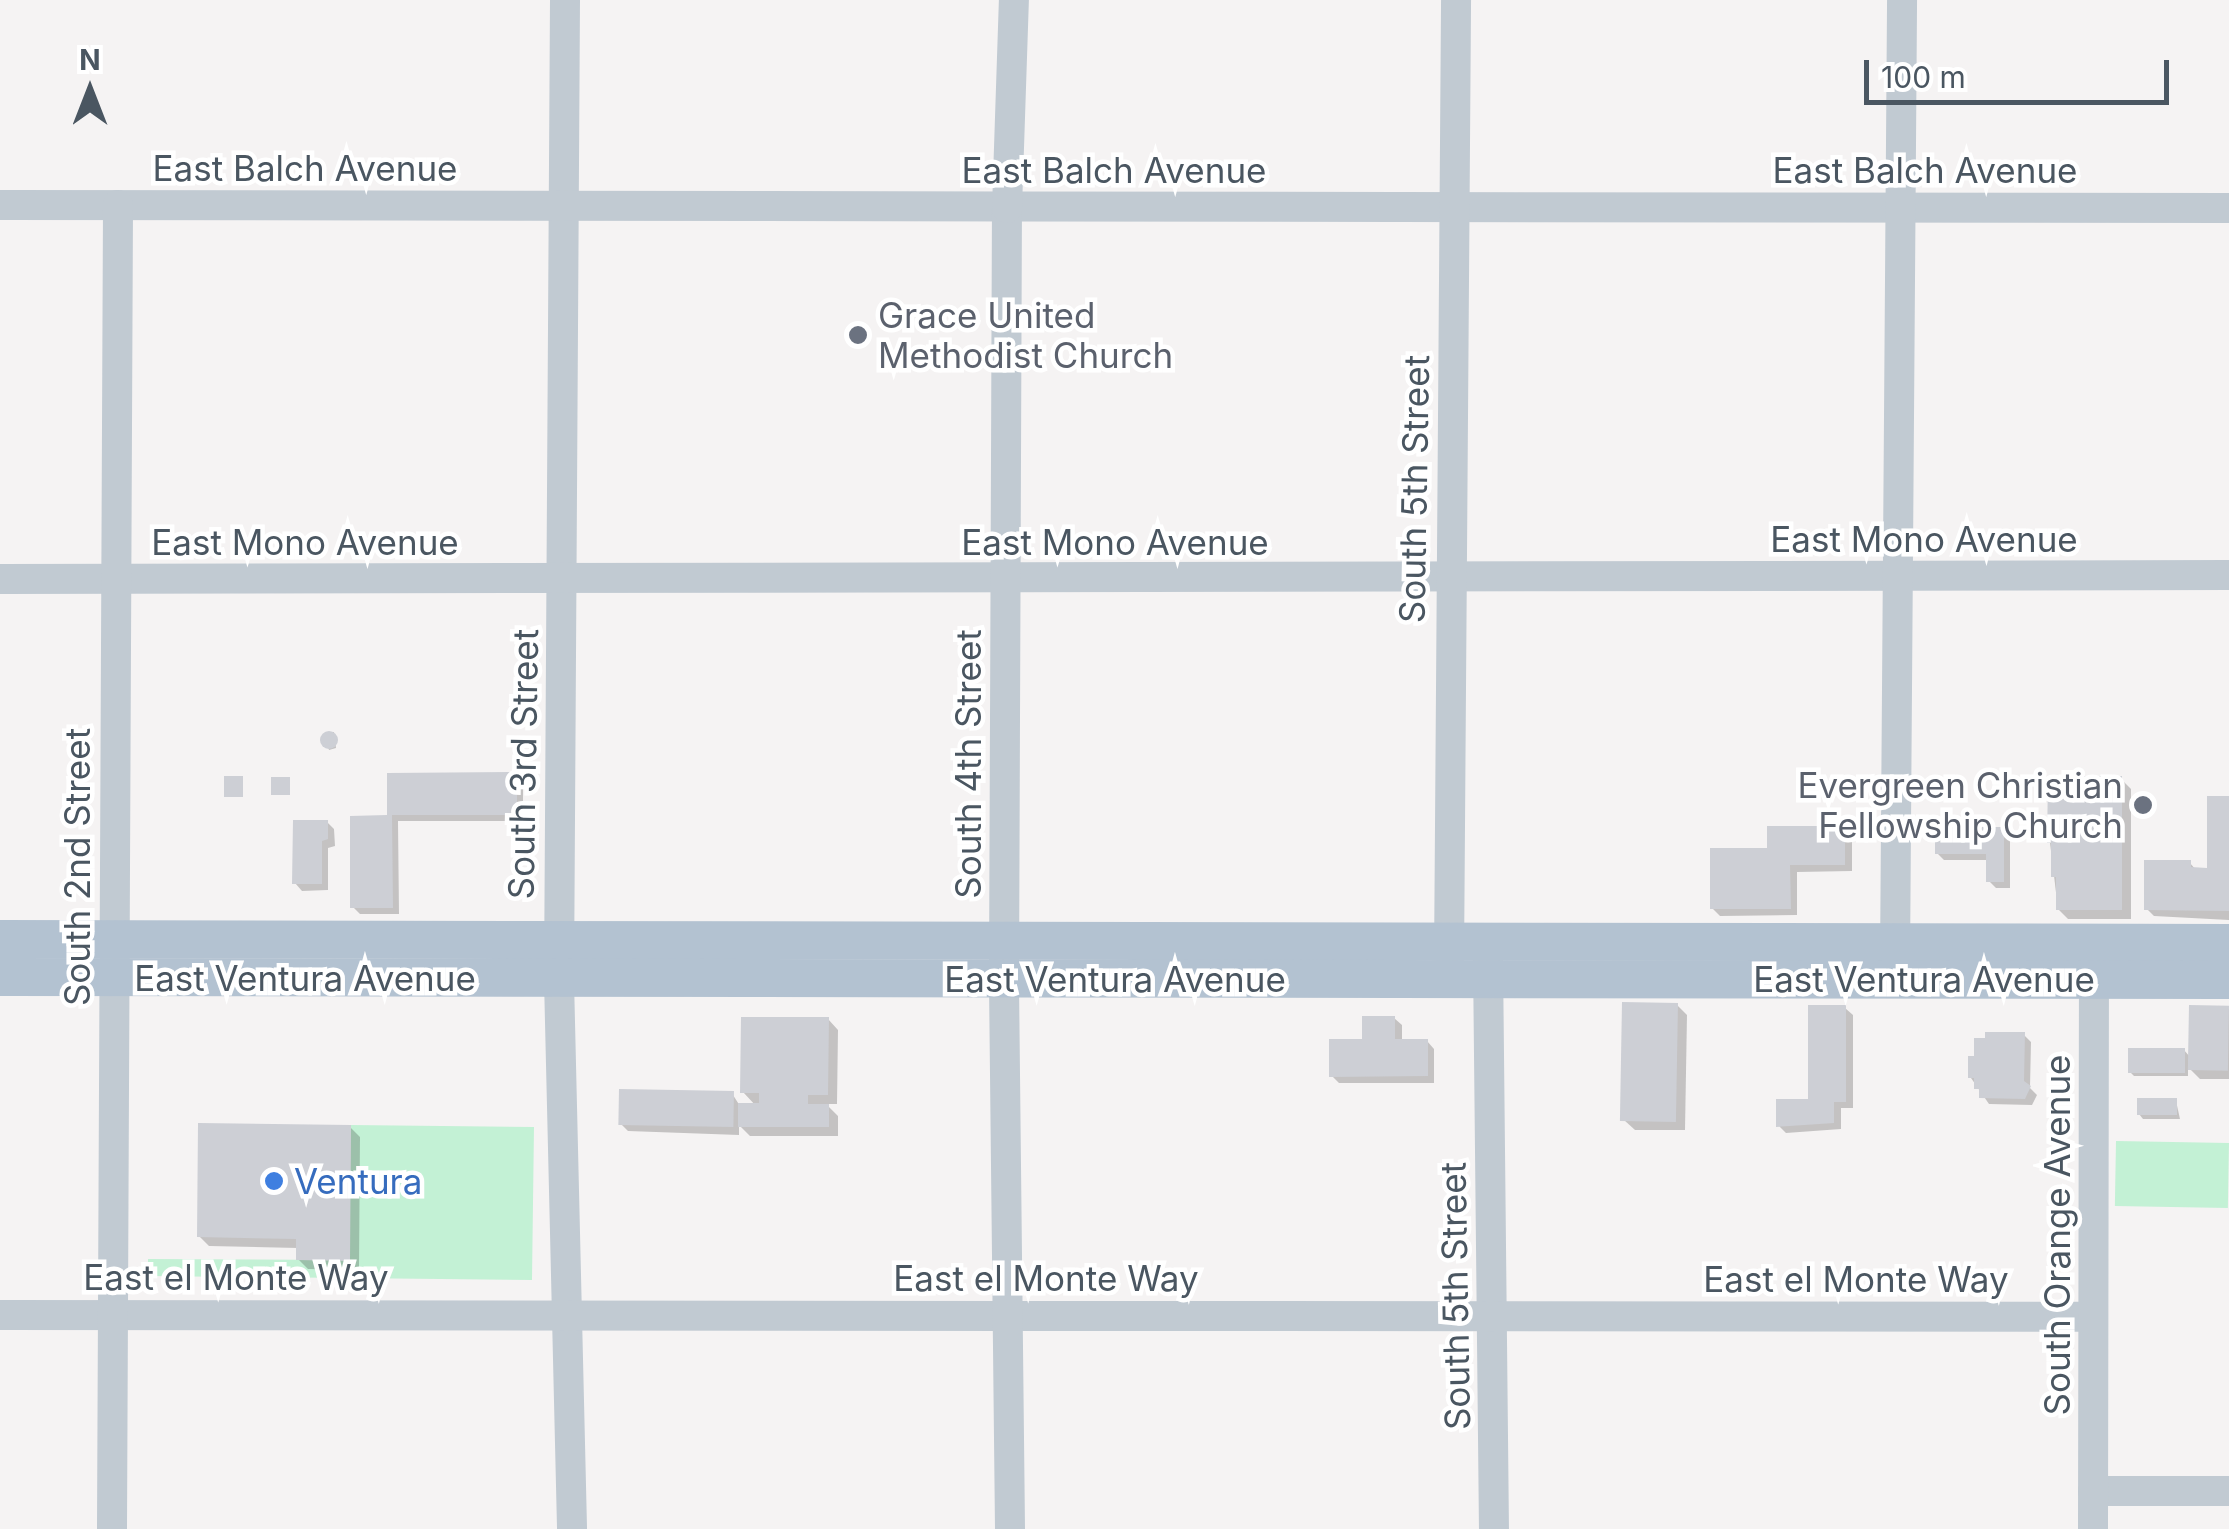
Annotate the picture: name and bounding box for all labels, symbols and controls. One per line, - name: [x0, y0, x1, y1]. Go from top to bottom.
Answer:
- north arrow: [40, 40, 140, 140]
- scale bar: [1869, 40, 2174, 102]
- text: N: [79, 43, 101, 77]
- text: 100 m: [1881, 59, 1966, 95]
- street label: East Balch Avenue: [153, 147, 457, 189]
- street label: East Balch Avenue: [962, 149, 1266, 191]
- street label: East Balch Avenue: [1773, 149, 2077, 191]
- place label: Grace United Methodist Church: [878, 294, 1173, 376]
- marker: Grace United Methodist Church: [847, 324, 869, 346]
- street label: South 5th Street: [1391, 355, 1437, 623]
- street label: East Mono Avenue: [1770, 518, 2078, 560]
- street label: East Mono Avenue: [151, 521, 459, 563]
- street label: East Mono Avenue: [961, 521, 1269, 563]
- street label: South 3rd Street: [500, 628, 546, 900]
- street label: South 4th Street: [947, 629, 989, 899]
- street label: South 2nd Street: [56, 728, 98, 1006]
- place label: Evergreen Christian Fellowship Church: [1797, 764, 2123, 846]
- marker: Evergreen Christian Fellowship Church: [2132, 794, 2154, 816]
- street label: East Ventura Avenue: [134, 957, 476, 999]
- street label: East Ventura Avenue: [944, 958, 1286, 1000]
- street label: East Ventura Avenue: [1753, 958, 2095, 1000]
- street label: South Orange Avenue: [2036, 1054, 2078, 1416]
- place label: Ventura: [294, 1160, 422, 1202]
- street label: South 5th Street: [1432, 1162, 1478, 1430]
- marker: Ventura: [263, 1170, 285, 1192]
- street label: East el Monte Way: [83, 1256, 389, 1298]
- street label: East el Monte Way: [893, 1257, 1199, 1299]
- street label: East el Monte Way: [1703, 1258, 2009, 1300]

